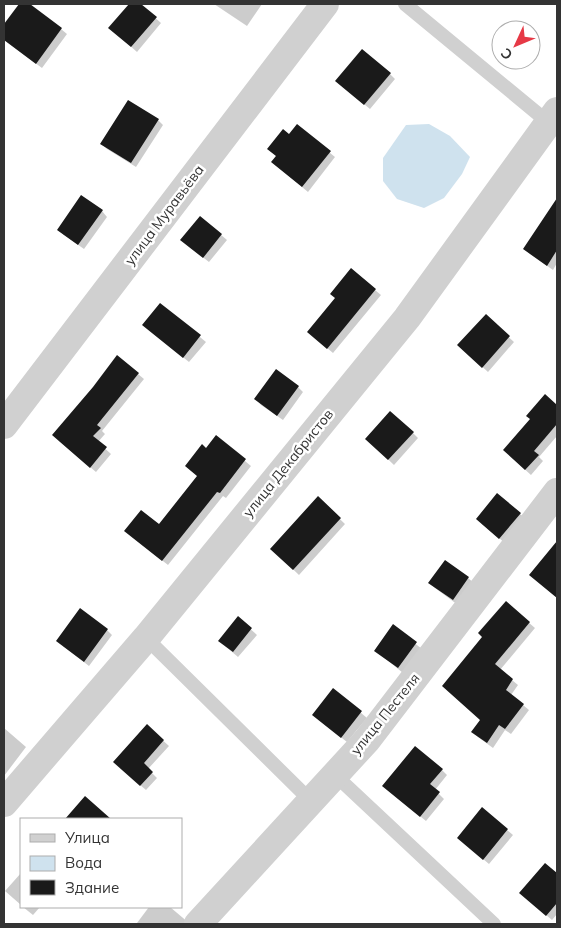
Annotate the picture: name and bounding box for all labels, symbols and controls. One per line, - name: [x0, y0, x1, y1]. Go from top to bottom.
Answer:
- north arrow: [491, 20, 541, 70]
- text: С: [497, 44, 516, 64]
- street label: улица Муравьёва: [120, 161, 208, 269]
- street label: улица Декабристов: [239, 405, 337, 521]
- street label: улица Пестеля: [347, 669, 423, 759]
- legend: [20, 818, 182, 908]
- text: Улица: [64, 828, 110, 847]
- text: Вода: [65, 853, 102, 872]
- text: Здание: [65, 878, 119, 897]

